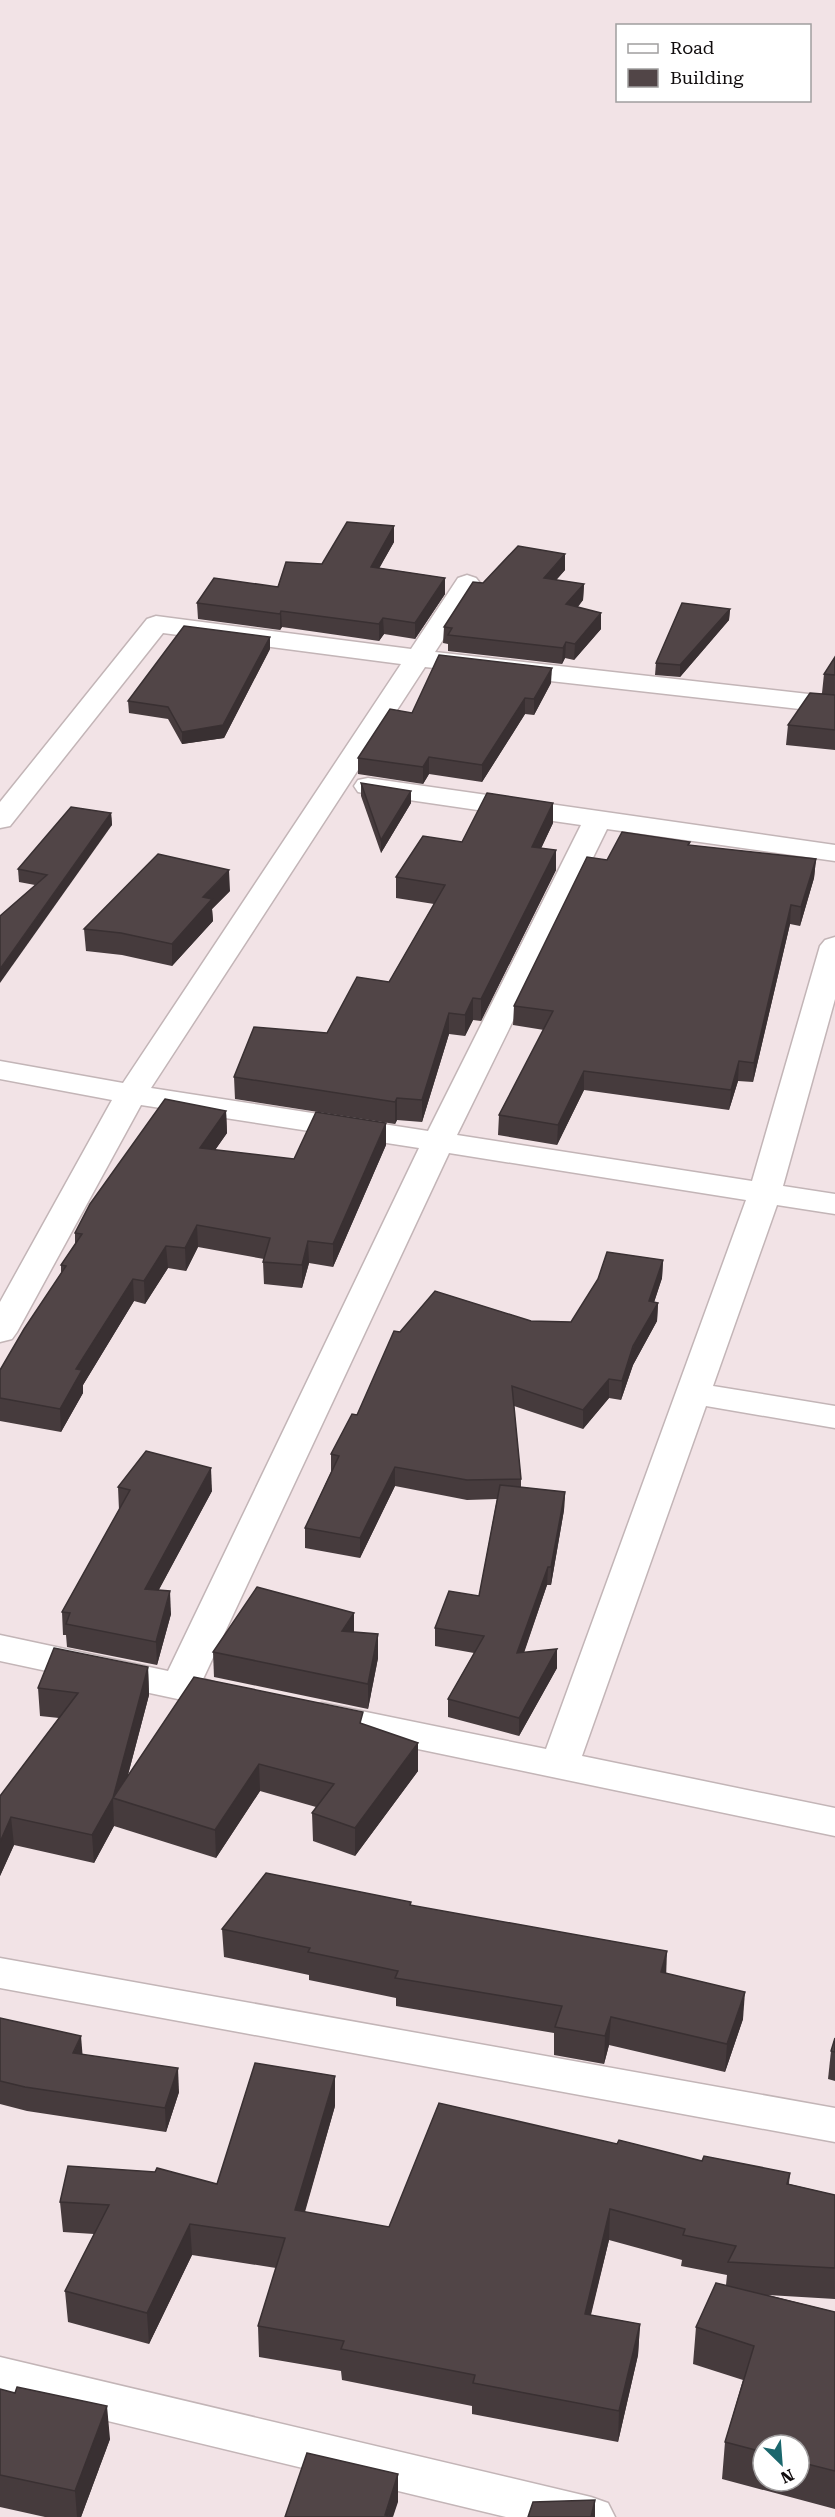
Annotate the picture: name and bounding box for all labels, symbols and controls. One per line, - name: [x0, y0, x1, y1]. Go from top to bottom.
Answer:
- legend: [616, 24, 811, 102]
- text: Road: [670, 37, 715, 58]
- text: Building: [670, 67, 744, 88]
- north arrow: [751, 2433, 811, 2493]
- text: N: [778, 2465, 797, 2487]

